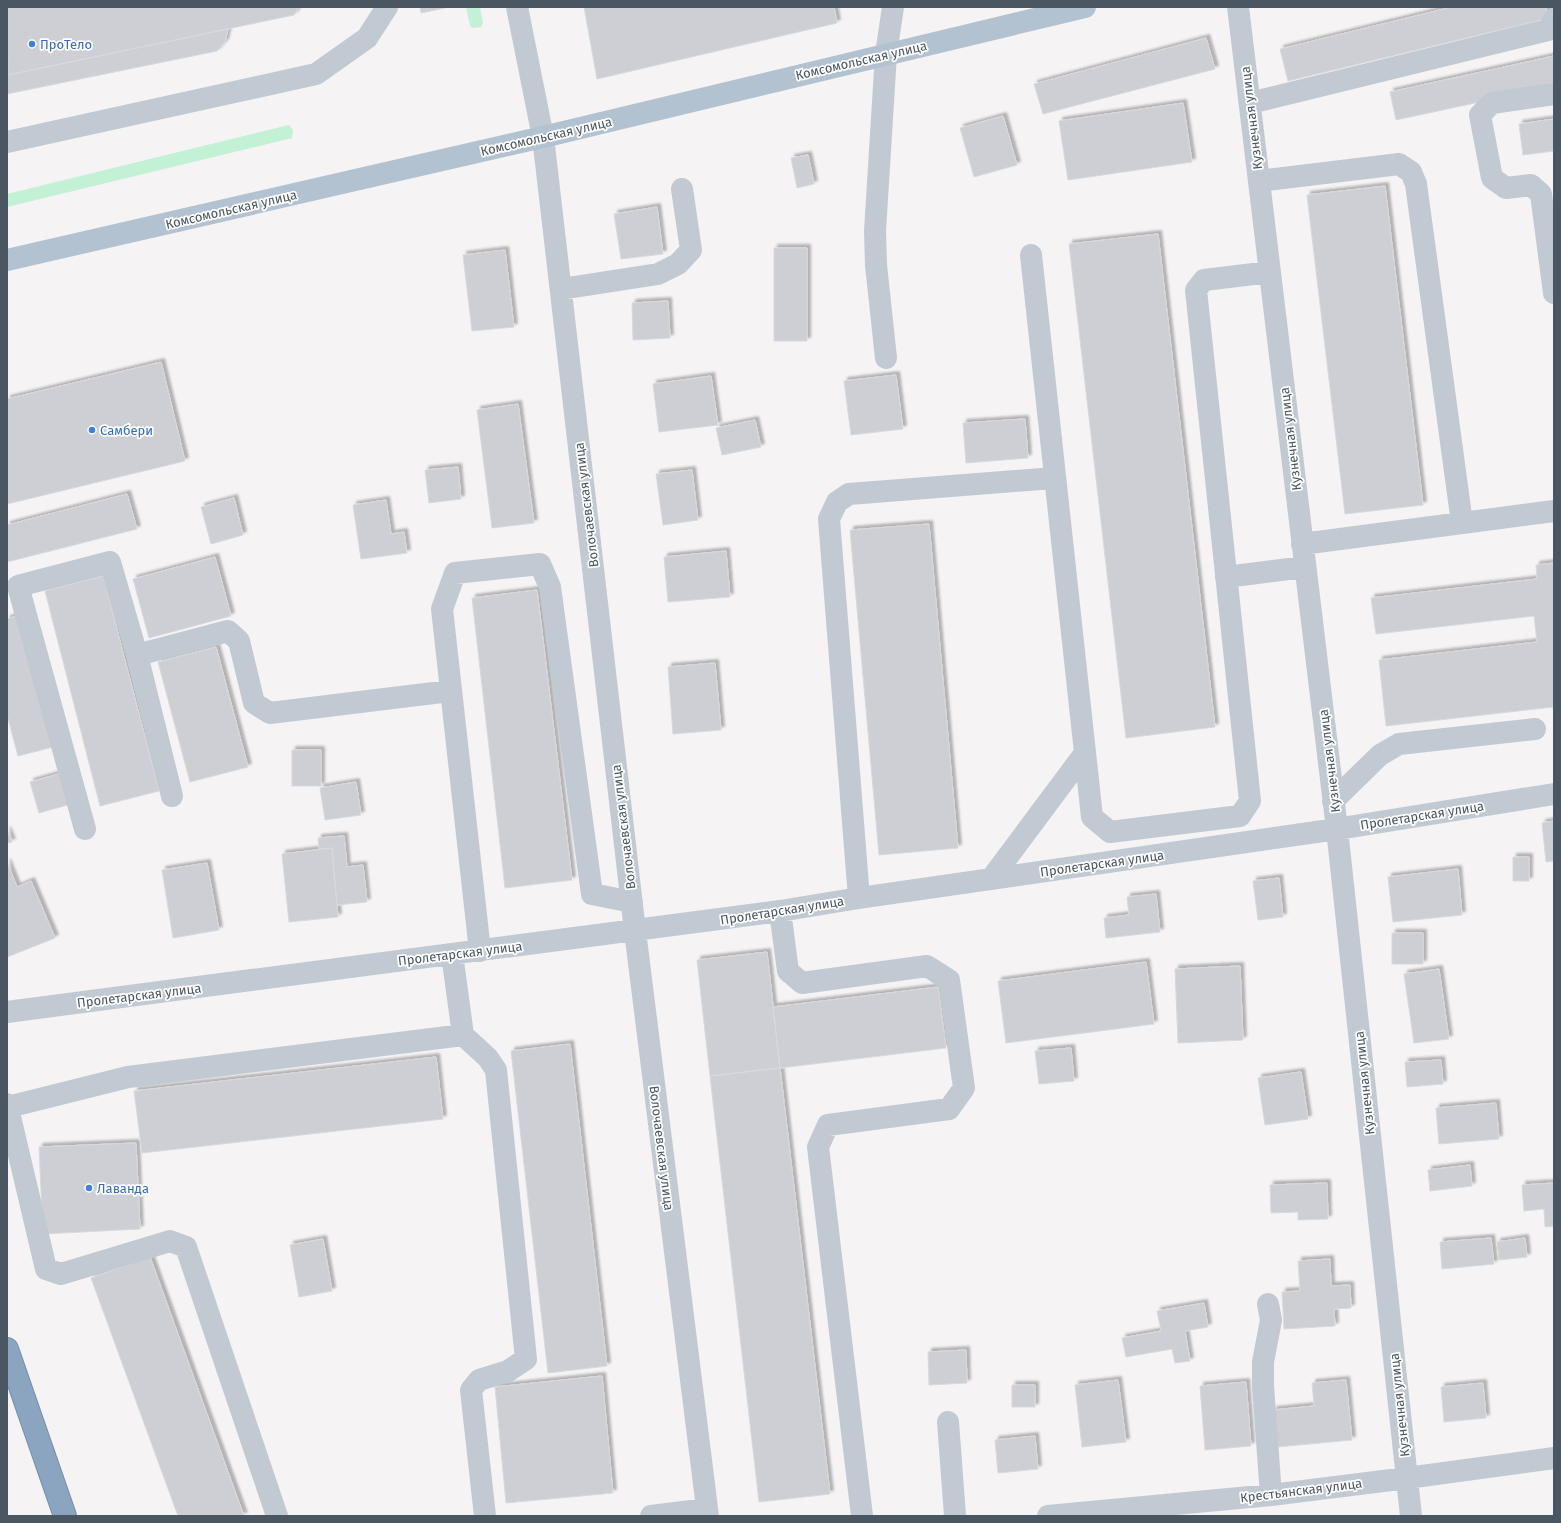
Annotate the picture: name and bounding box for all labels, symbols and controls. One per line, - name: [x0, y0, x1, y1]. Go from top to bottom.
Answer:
- place label: ПроТело: [40, 37, 92, 52]
- street label: Комсомольская улица: [794, 38, 928, 83]
- marker: ПроТело: [27, 39, 37, 49]
- street label: Кузнечная улица: [1238, 65, 1265, 170]
- street label: Комсомольская улица: [479, 114, 613, 159]
- street label: Комсомольская улица: [164, 187, 298, 232]
- street label: Кузнечная улица: [1277, 386, 1304, 491]
- place label: Самбери: [100, 423, 153, 438]
- marker: Самбери: [87, 425, 97, 435]
- street label: Волочаевская улица: [571, 442, 602, 568]
- street label: Кузнечная улица: [1316, 708, 1343, 813]
- street label: Волочаевская улица: [608, 764, 639, 890]
- street label: Пролетарская улица: [1359, 798, 1485, 833]
- street label: Пролетарская улица: [1039, 847, 1165, 880]
- street label: Пролетарская улица: [719, 893, 845, 928]
- street label: Пролетарская улица: [397, 938, 523, 969]
- street label: Пролетарская улица: [76, 980, 202, 1011]
- street label: Кузнечная улица: [1352, 1031, 1377, 1135]
- street label: Волочаевская улица: [646, 1085, 677, 1211]
- place label: Лаванда: [97, 1181, 149, 1196]
- marker: Лаванда: [84, 1183, 94, 1193]
- street label: Кузнечная улица: [1387, 1353, 1412, 1457]
- street label: Крестьянская улица: [1239, 1476, 1363, 1505]

